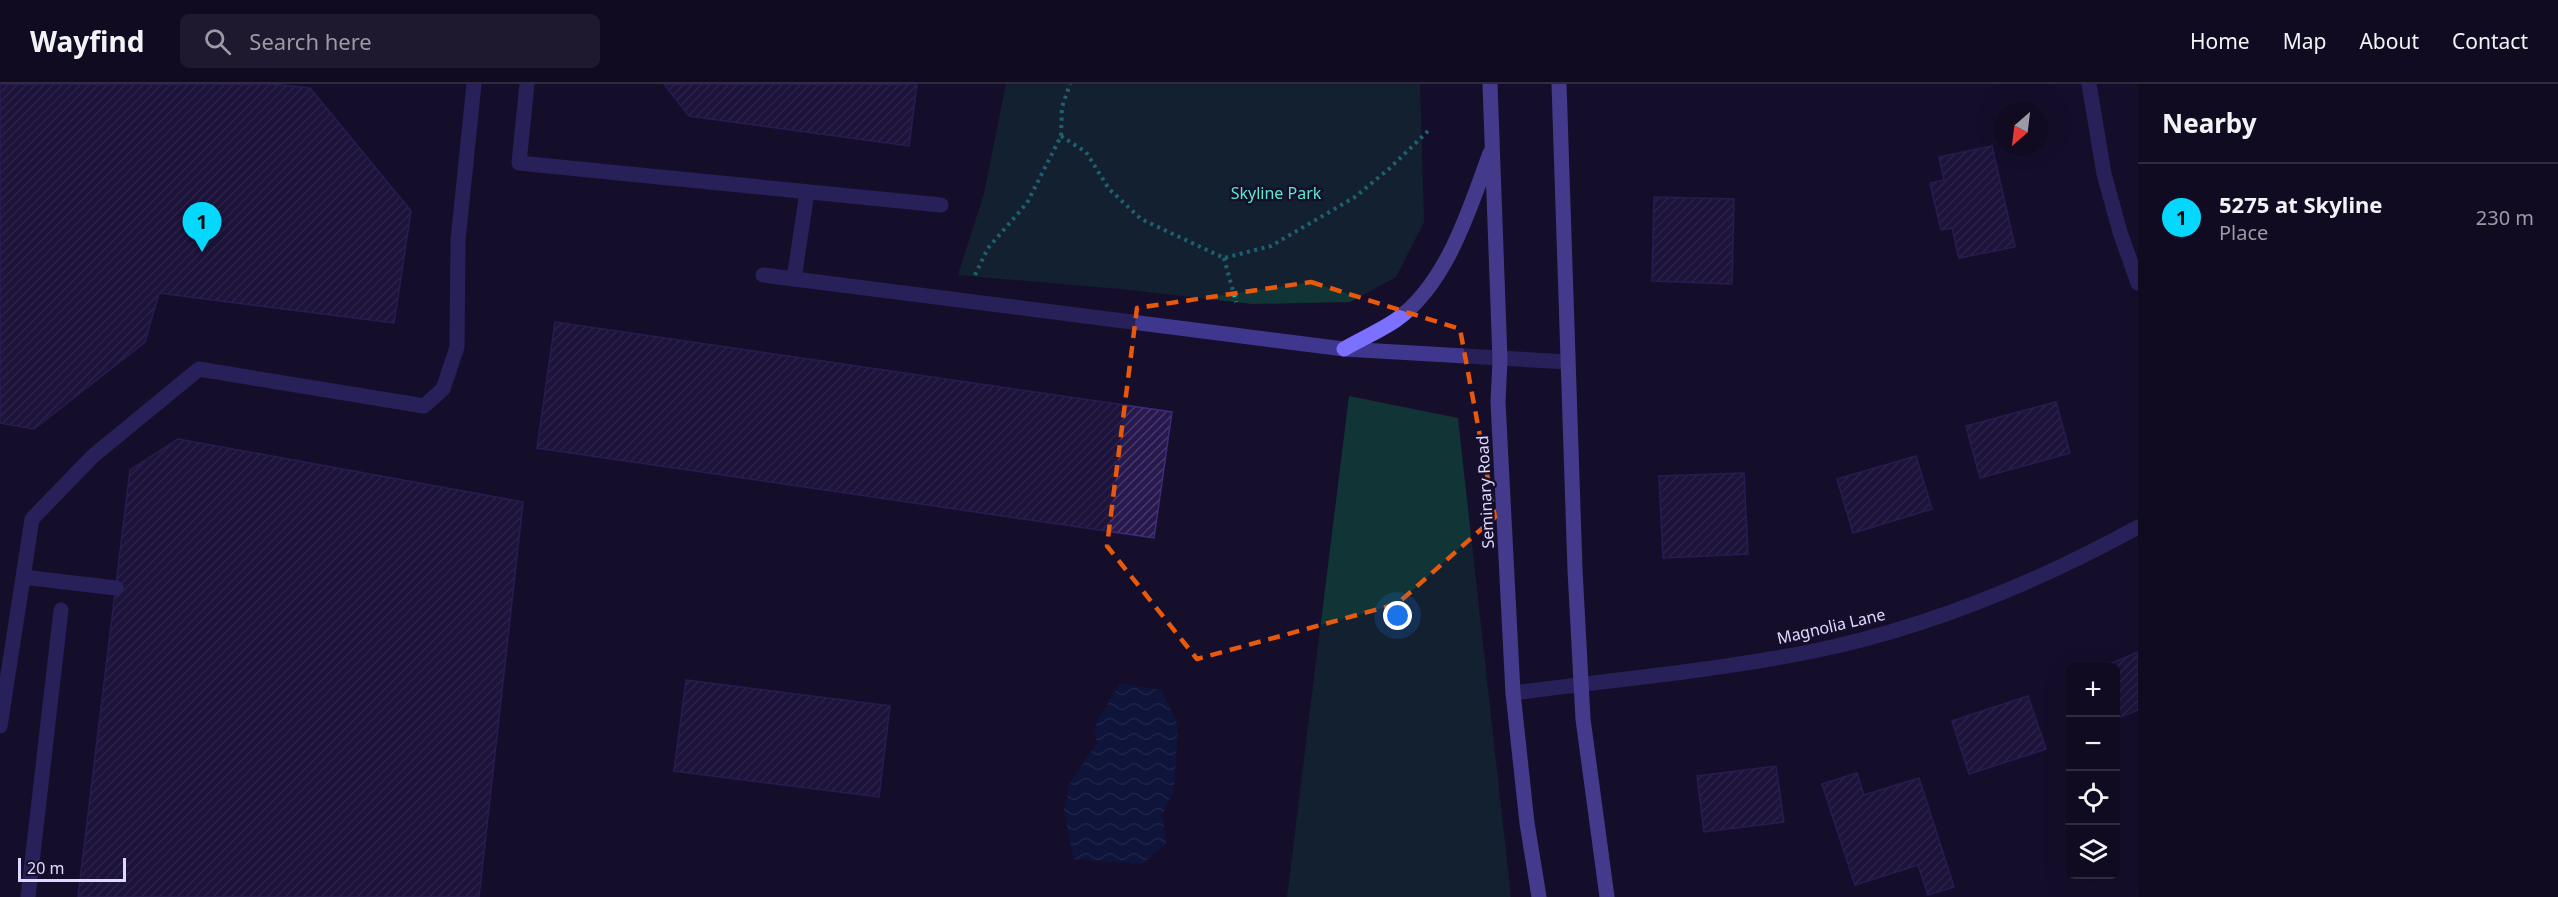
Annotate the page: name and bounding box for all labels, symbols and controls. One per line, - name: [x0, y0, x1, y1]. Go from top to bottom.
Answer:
- search box: [180, 14, 600, 68]
- text: Wayfind: [30, 22, 144, 60]
- icon: search: [201, 25, 234, 58]
- text: Search here: [249, 26, 372, 56]
- text: Home: [2190, 27, 2250, 55]
- text: Map: [2283, 27, 2326, 55]
- text: About: [2359, 27, 2419, 55]
- text: Contact: [2452, 27, 2528, 55]
- north arrow: [1994, 102, 2048, 156]
- text: Nearby: [2162, 105, 2257, 141]
- park label: Skyline Park: [1231, 182, 1322, 204]
- text: 5275 at Skyline: [2219, 189, 2382, 219]
- pin: 1: [182, 202, 222, 252]
- text: 1: [2176, 204, 2187, 231]
- text: 230 m: [2476, 204, 2534, 231]
- text: Place: [2219, 219, 2268, 246]
- street label: Seminary Road: [1471, 435, 1499, 549]
- your location: [1383, 601, 1412, 630]
- street label: Magnolia Lane: [1775, 603, 1887, 649]
- map controls: [2066, 663, 2120, 879]
- button: +: [2066, 663, 2120, 717]
- button: −: [2066, 717, 2120, 771]
- button: locate: [2066, 771, 2120, 825]
- button: layers: [2066, 825, 2120, 879]
- scale bar: [18, 855, 126, 882]
- text: 20 m: [27, 857, 64, 879]

